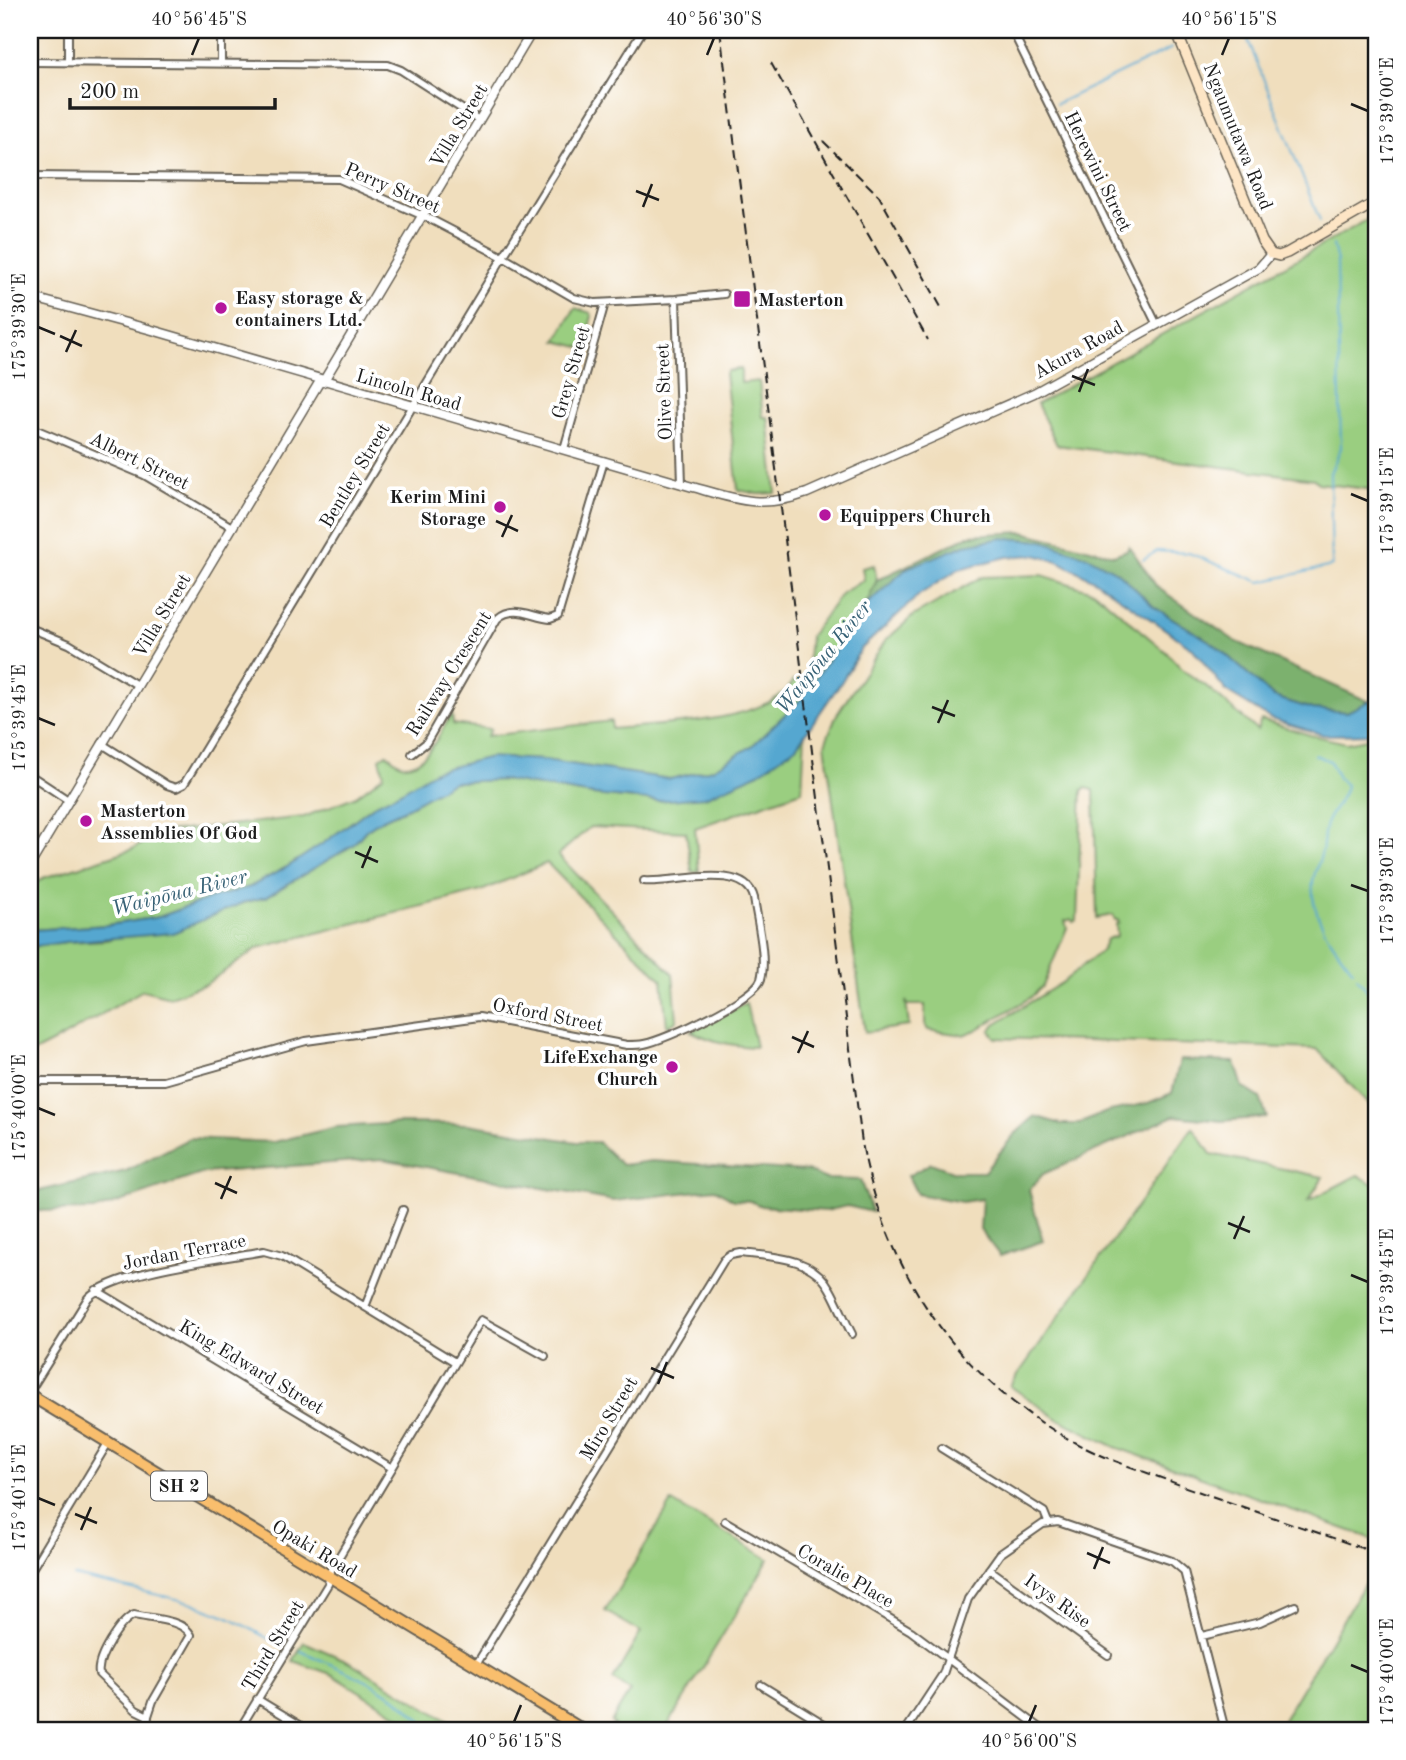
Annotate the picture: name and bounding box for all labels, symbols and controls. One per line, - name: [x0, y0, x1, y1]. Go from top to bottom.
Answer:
- text: 40°56'45"S: [151, 11, 247, 29]
- text: 40°56'30"S: [666, 11, 762, 29]
- text: 40°56'15"S: [1181, 11, 1277, 29]
- text: 175°39'00"E: [1379, 57, 1397, 165]
- street label: Ngaumutawa Road: [1199, 61, 1275, 213]
- scale bar: [70, 66, 275, 110]
- street label: Villa Street: [428, 81, 493, 172]
- text: 200 m: [80, 82, 139, 103]
- street label: Herewini Street: [1059, 109, 1134, 235]
- street label: Perry Street: [341, 161, 443, 218]
- text: 175°39'30"E: [11, 273, 29, 381]
- marker: Masterton: [732, 289, 752, 309]
- place label: Easy storage & containers Ltd.: [235, 290, 364, 331]
- place label: Masterton: [758, 292, 844, 311]
- marker: Easy storage & containers Ltd.: [213, 300, 229, 316]
- street label: Akura Road: [1031, 319, 1127, 384]
- street label: Grey Street: [550, 324, 595, 421]
- street label: Olive Street: [654, 343, 677, 441]
- street label: Lincoln Road: [353, 367, 463, 416]
- street label: Bentley Street: [318, 421, 395, 532]
- street label: Albert Street: [86, 430, 192, 495]
- text: 175°39'15"E: [1379, 447, 1397, 555]
- place label: Kerim Mini Storage: [389, 489, 486, 530]
- marker: Kerim Mini Storage: [492, 499, 508, 515]
- marker: Equippers Church: [817, 507, 833, 523]
- place label: Equippers Church: [839, 508, 991, 527]
- street label: Villa Street: [131, 571, 196, 662]
- water label: Waipōua River: [772, 597, 877, 719]
- street label: Railway Crescent: [404, 609, 496, 740]
- text: 175°39'45"E: [11, 664, 29, 772]
- place label: Masterton Assemblies Of God: [100, 803, 258, 844]
- marker: Masterton Assemblies Of God: [78, 813, 94, 829]
- text: 175°39'30"E: [1379, 837, 1397, 945]
- water label: Waipōua River: [109, 866, 250, 920]
- street label: Oxford Street: [491, 996, 604, 1036]
- place label: LifeExchange Church: [542, 1049, 658, 1090]
- text: 175°40'00"E: [11, 1054, 29, 1162]
- marker: LifeExchange Church: [664, 1059, 680, 1075]
- text: 175°39'45"E: [1379, 1228, 1397, 1336]
- street label: Jordan Terrace: [121, 1232, 248, 1275]
- street label: King Edward Street: [175, 1317, 326, 1419]
- street label: Miro Street: [578, 1374, 642, 1464]
- text: 175°40'15"E: [11, 1444, 29, 1552]
- road number: SH 2: [151, 1471, 207, 1500]
- street label: Opaki Road: [268, 1517, 359, 1583]
- street label: Coralie Place: [793, 1542, 896, 1612]
- street label: Ivys Rise: [1020, 1572, 1093, 1632]
- street label: Third Street: [240, 1597, 309, 1695]
- text: 175°40'00"E: [1379, 1618, 1397, 1726]
- text: 40°56'15"S: [466, 1733, 562, 1751]
- text: 40°56'00"S: [981, 1733, 1077, 1751]

